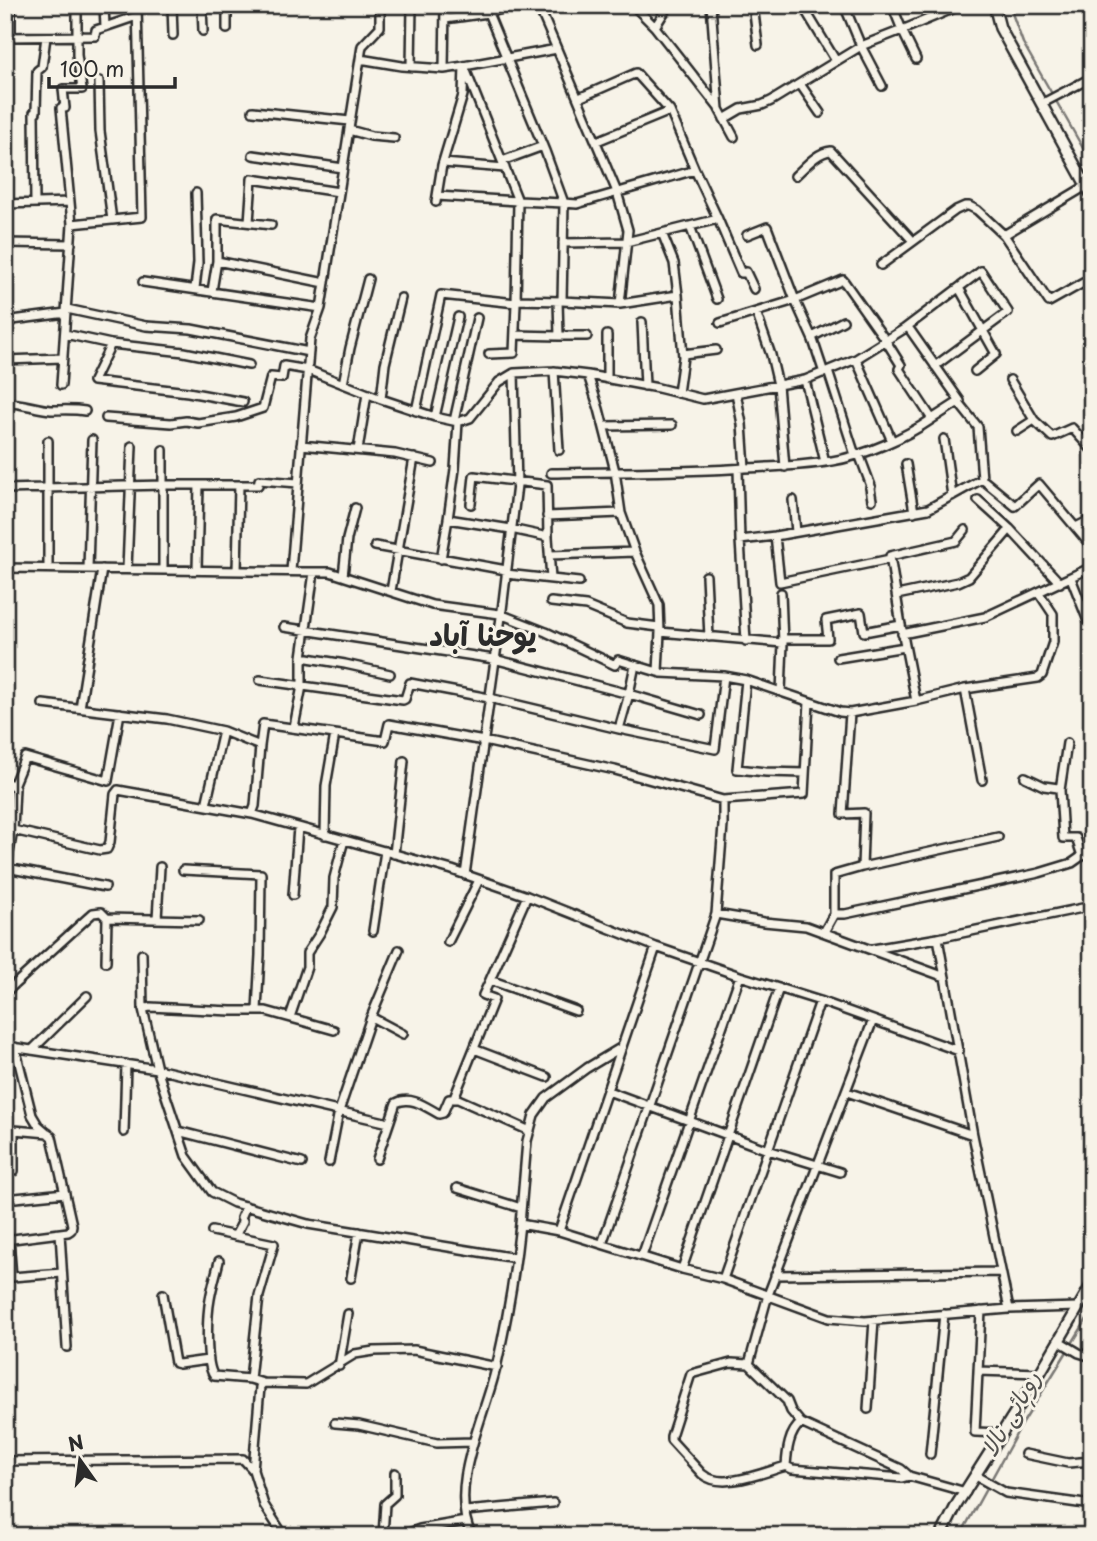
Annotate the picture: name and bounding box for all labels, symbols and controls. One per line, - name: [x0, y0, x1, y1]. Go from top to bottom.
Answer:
- scale bar: [49, 46, 175, 90]
- text: 100 m: [60, 52, 124, 84]
- district label: یوحنا آباد: [429, 611, 537, 656]
- water label: روہائی نالا: [970, 1363, 1050, 1463]
- north arrow: [46, 1426, 116, 1496]
- text: N: [65, 1427, 86, 1458]

